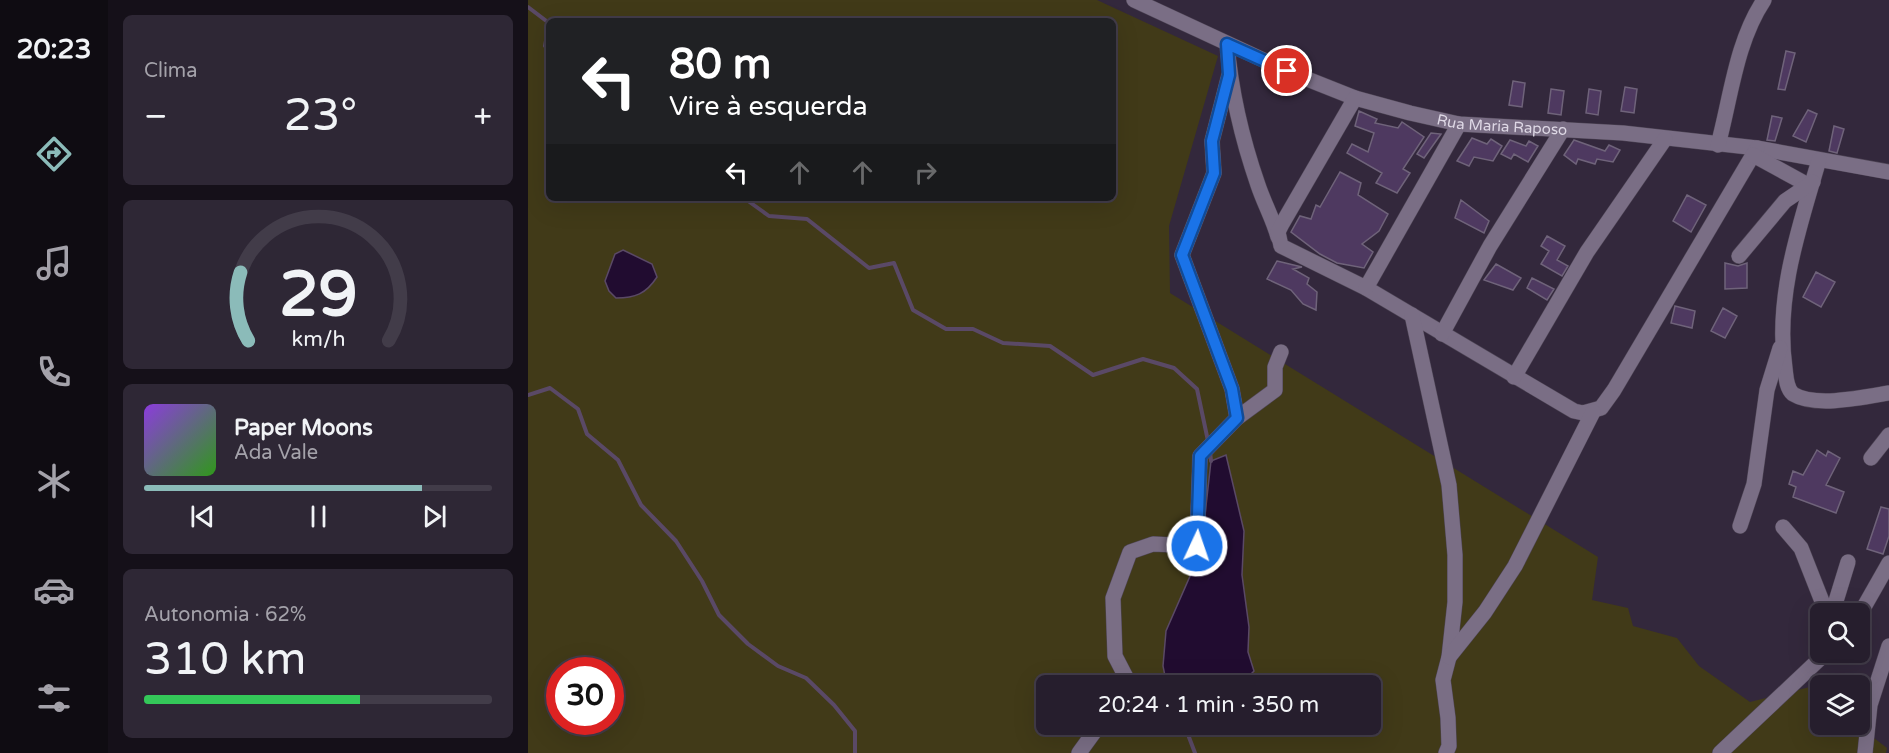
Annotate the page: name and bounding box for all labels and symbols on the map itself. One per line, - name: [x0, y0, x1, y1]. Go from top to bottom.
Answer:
- pin: [1261, 45, 1312, 96]
- street label: Rua Maria Raposo: [1435, 110, 1568, 139]
- position arrow: [1165, 514, 1229, 578]
- speed limit sign: 30: [546, 657, 624, 735]

